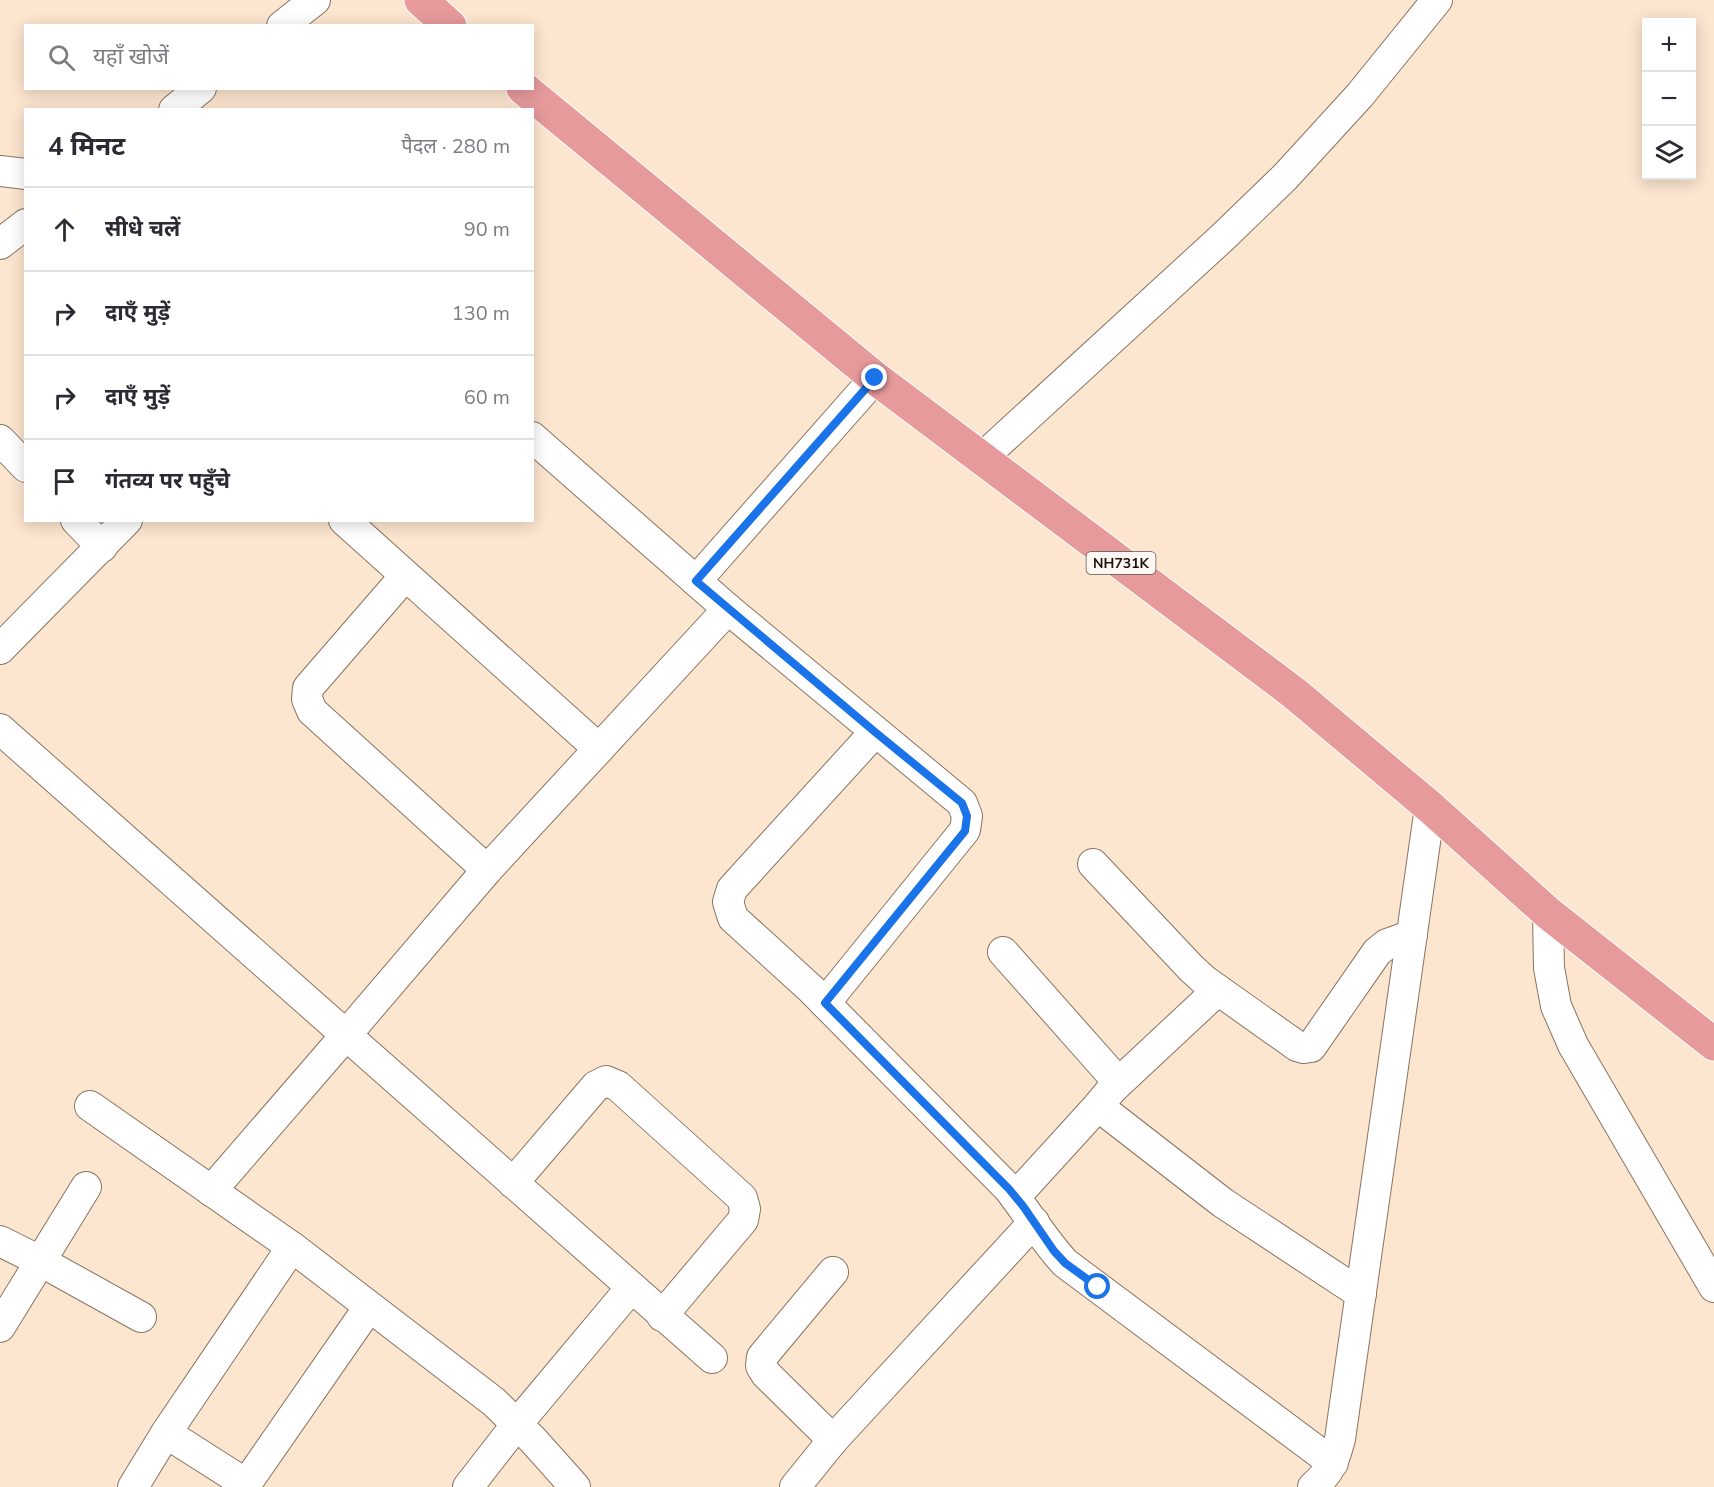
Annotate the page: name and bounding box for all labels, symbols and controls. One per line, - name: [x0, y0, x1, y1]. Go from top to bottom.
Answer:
- map controls: [1642, 18, 1696, 180]
- button: +: [1642, 18, 1696, 72]
- search box: [24, 24, 534, 90]
- icon: search: [45, 41, 78, 74]
- text: यहाँ खोजें: [93, 42, 169, 72]
- button: −: [1642, 72, 1696, 126]
- button: layers: [1642, 126, 1696, 180]
- text: 4 मिनट: [48, 129, 125, 164]
- text: पैदल · 280 m: [401, 133, 510, 160]
- icon: ahead: [48, 213, 81, 246]
- text: सीधे चलें: [105, 214, 180, 244]
- text: 90 m: [464, 216, 510, 243]
- icon: right: [48, 297, 81, 330]
- text: दाएँ मुड़ें: [105, 298, 170, 328]
- text: 130 m: [452, 300, 510, 327]
- route end: [861, 364, 887, 390]
- icon: right: [48, 381, 81, 414]
- text: दाएँ मुड़ें: [105, 382, 170, 412]
- text: 60 m: [464, 384, 510, 411]
- icon: arrive: [48, 465, 81, 498]
- text: गंतव्य पर पहुँचे: [105, 466, 230, 496]
- road number: NH731K: [1086, 552, 1156, 574]
- route start: [1084, 1273, 1110, 1299]

